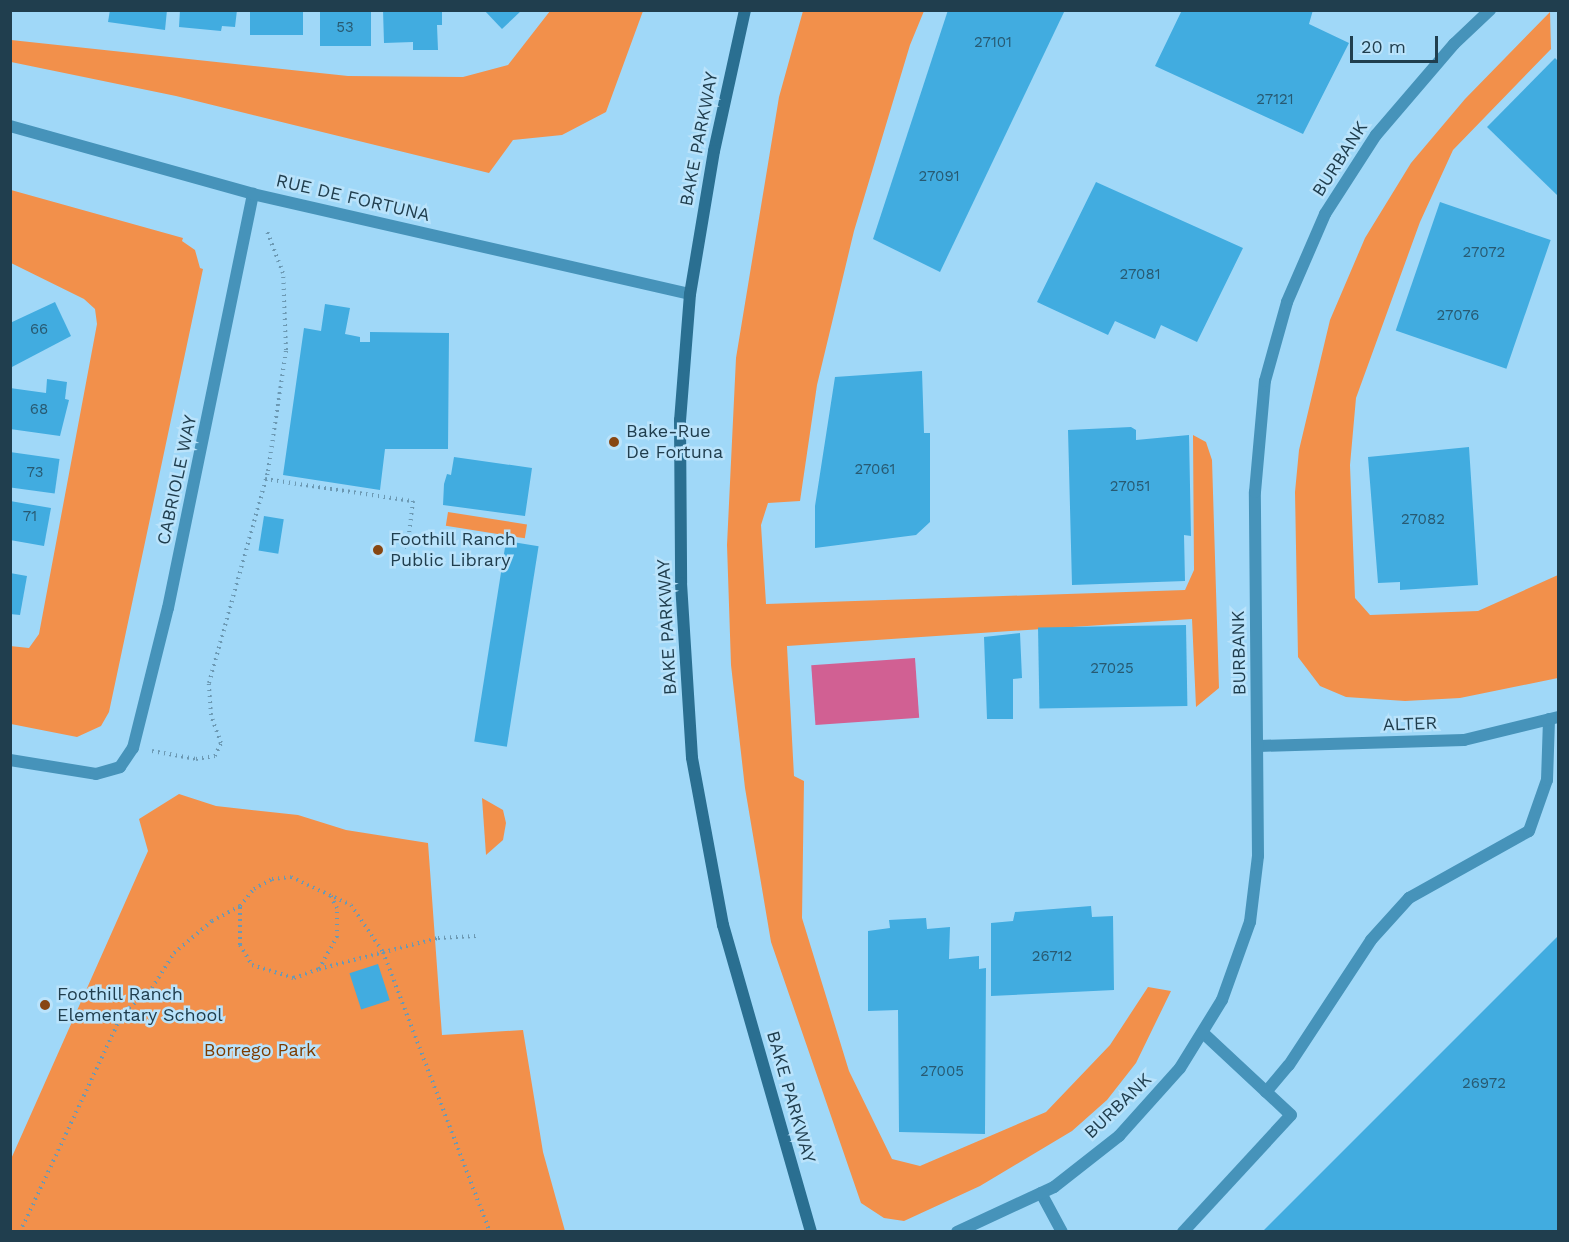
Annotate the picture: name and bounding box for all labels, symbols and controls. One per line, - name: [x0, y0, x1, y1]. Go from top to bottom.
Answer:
- house number: 53: [336, 19, 354, 37]
- scale bar: [1353, 24, 1442, 62]
- house number: 27101: [974, 34, 1012, 52]
- text: 20 m: [1361, 36, 1406, 57]
- street label: BAKE PARKWAY: [675, 70, 723, 208]
- house number: 27121: [1256, 91, 1294, 109]
- street label: BURBANK: [1308, 117, 1372, 201]
- house number: 27091: [919, 168, 959, 186]
- street label: RUE DE FORTUNA: [274, 170, 432, 226]
- house number: 27072: [1463, 244, 1505, 262]
- house number: 27081: [1120, 266, 1160, 284]
- house number: 27076: [1437, 307, 1479, 325]
- house number: 66: [30, 321, 48, 339]
- house number: 68: [30, 401, 48, 419]
- street label: CABRIOLE WAY: [153, 413, 201, 547]
- place label: Bake-Rue De Fortuna: [626, 421, 723, 464]
- marker: Bake-Rue De Fortuna: [607, 435, 621, 449]
- house number: 27061: [855, 461, 895, 479]
- house number: 73: [26, 464, 44, 482]
- house number: 27051: [1110, 478, 1150, 496]
- house number: 71: [23, 508, 37, 526]
- house number: 27082: [1401, 511, 1445, 529]
- place label: Foothill Ranch Public Library: [390, 529, 517, 572]
- marker: Foothill Ranch Public Library: [371, 543, 385, 557]
- street label: BAKE PARKWAY: [653, 558, 681, 696]
- street label: BURBANK: [1227, 610, 1251, 696]
- house number: 27025: [1090, 660, 1134, 678]
- street label: ALTER: [1382, 712, 1438, 736]
- house number: 26712: [1032, 948, 1072, 966]
- place label: Foothill Ranch Elementary School: [57, 984, 223, 1026]
- marker: Foothill Ranch Elementary School: [38, 998, 52, 1012]
- street label: BAKE PARKWAY: [762, 1029, 820, 1165]
- park label: Borrego Park: [204, 1039, 316, 1061]
- house number: 27005: [920, 1063, 964, 1081]
- street label: BURBANK: [1080, 1069, 1156, 1143]
- house number: 26972: [1462, 1075, 1506, 1093]

